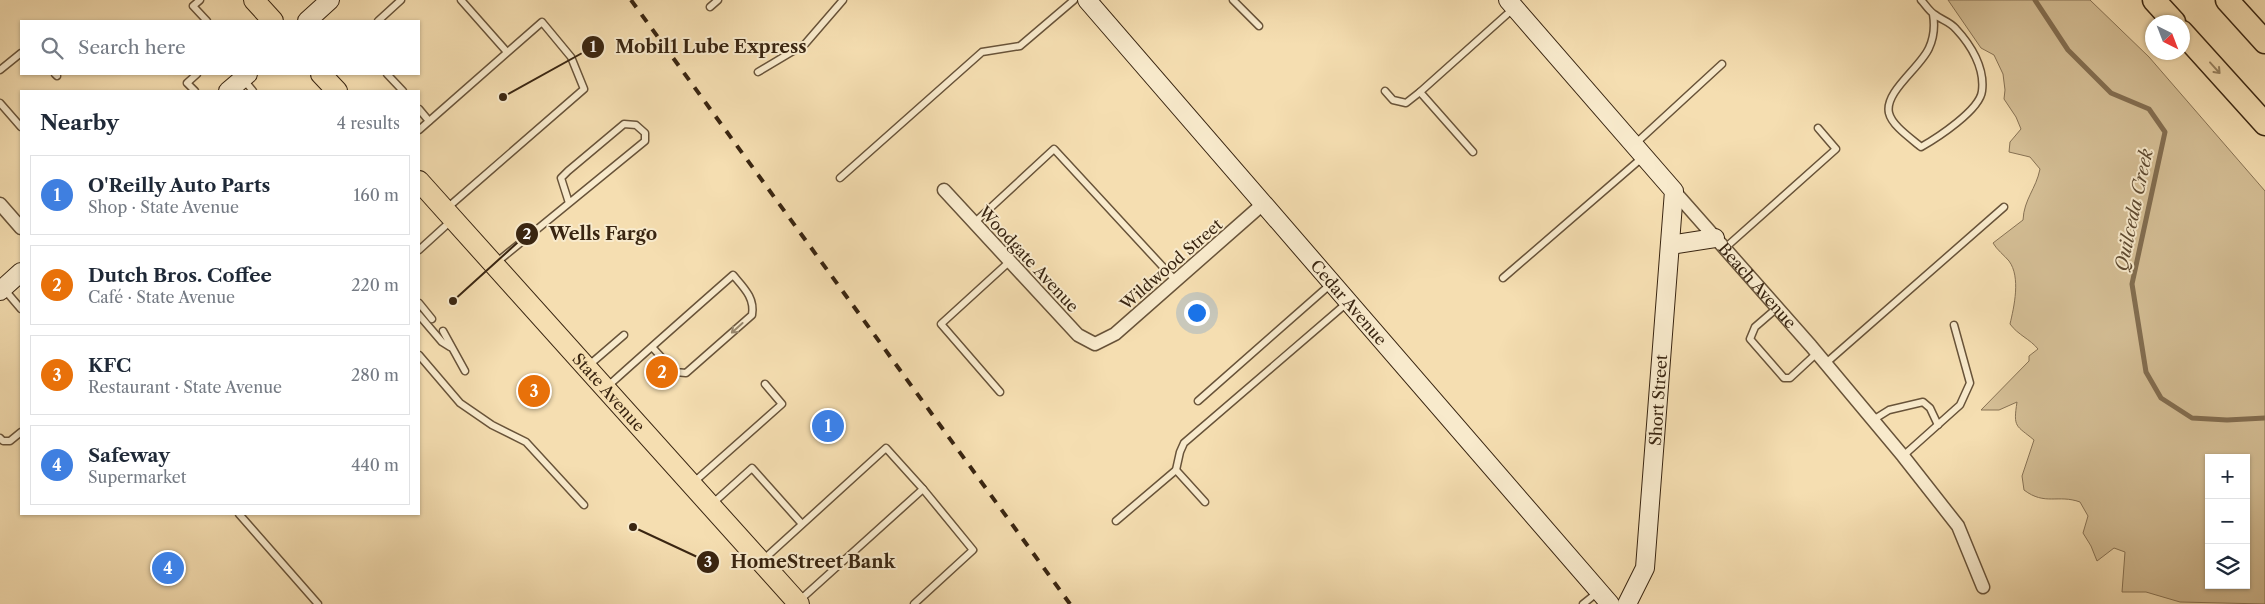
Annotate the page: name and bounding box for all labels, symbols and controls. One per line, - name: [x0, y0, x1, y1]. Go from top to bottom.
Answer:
- north arrow: [2145, 15, 2190, 60]
- search box: [20, 20, 420, 75]
- callout: Mobil1 Lube Express: [580, 30, 817, 63]
- icon: search: [38, 34, 66, 62]
- text: Search here: [78, 36, 186, 59]
- text: Mobil1 Lube Express: [615, 36, 807, 58]
- text: 1: [590, 37, 597, 56]
- one-way arrow: [2209, 61, 2221, 74]
- text: Nearby: [40, 110, 119, 135]
- text: 4 results: [337, 113, 400, 133]
- water label: Quilceda Creek: [2110, 146, 2158, 273]
- text: O'Reilly Auto Parts: [88, 174, 270, 197]
- text: 1: [53, 185, 61, 205]
- text: 160 m: [354, 185, 399, 205]
- text: Shop · State Avenue: [88, 197, 239, 217]
- street label: Woodgate Avenue: [974, 201, 1083, 316]
- street label: Wildwood Street: [1115, 214, 1226, 314]
- callout: Wells Fargo: [514, 217, 668, 250]
- text: Wells Fargo: [548, 223, 657, 245]
- text: 2: [523, 224, 532, 243]
- street label: Beach Avenue: [1714, 238, 1801, 332]
- street label: Cedar Avenue: [1306, 256, 1391, 349]
- text: Dutch Bros. Coffee: [88, 264, 272, 287]
- text: 2: [52, 275, 62, 295]
- text: 220 m: [351, 275, 399, 295]
- text: Café · State Avenue: [88, 287, 235, 307]
- your location: [1184, 300, 1210, 326]
- one-way arrow: [731, 322, 744, 334]
- street label: State Avenue: [568, 349, 649, 436]
- pin: 2: [646, 353, 678, 391]
- street label: Short Street: [1645, 353, 1671, 446]
- text: KFC: [88, 354, 131, 377]
- text: 3: [52, 365, 62, 385]
- text: 280 m: [351, 365, 399, 385]
- pin: 3: [518, 372, 550, 410]
- text: Restaurant · State Avenue: [88, 377, 282, 397]
- pin: 1: [812, 407, 844, 445]
- text: Safeway: [88, 444, 170, 467]
- map controls: [2205, 454, 2250, 589]
- button: +: [2205, 454, 2250, 499]
- text: 4: [52, 455, 62, 475]
- text: 440 m: [351, 455, 399, 475]
- text: Supermarket: [88, 467, 186, 487]
- button: −: [2205, 499, 2250, 544]
- button: layers: [2205, 544, 2250, 589]
- callout: HomeStreet Bank: [695, 545, 905, 578]
- pin: 4: [152, 549, 184, 587]
- text: HomeStreet Bank: [731, 551, 897, 573]
- text: 3: [704, 552, 712, 571]

